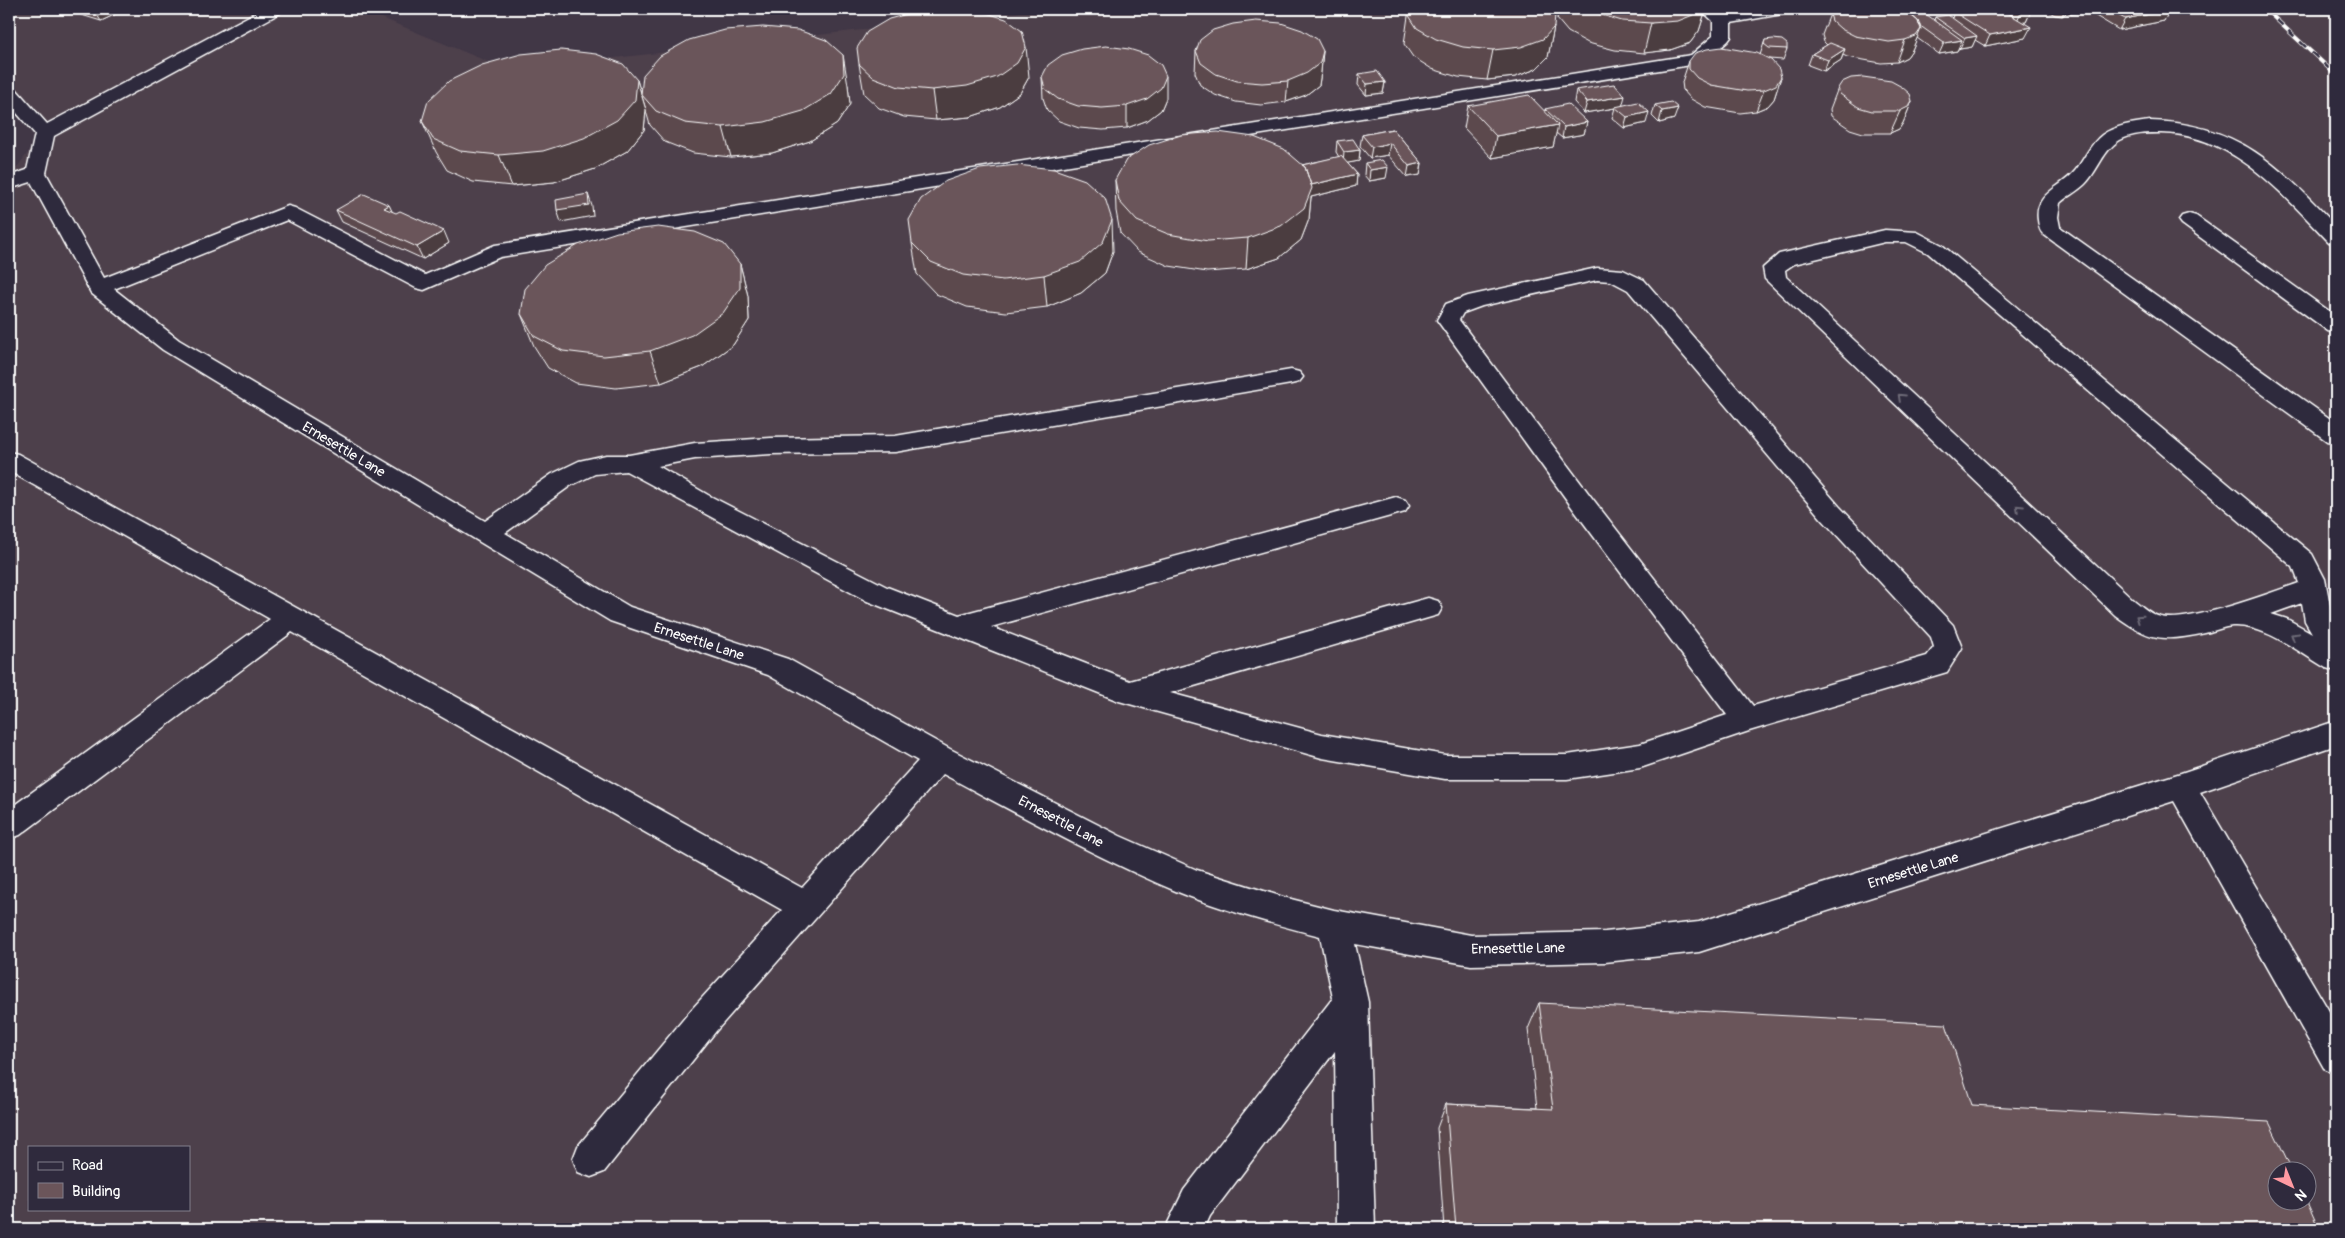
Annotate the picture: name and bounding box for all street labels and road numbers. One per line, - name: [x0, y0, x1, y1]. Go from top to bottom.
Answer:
- street label: Ernesettle Lane: [299, 418, 388, 481]
- street label: Ernesettle Lane: [652, 619, 746, 664]
- street label: Ernesettle Lane: [1015, 792, 1106, 851]
- street label: Ernesettle Lane: [1866, 849, 1960, 892]
- street label: Ernesettle Lane: [1471, 939, 1565, 958]

